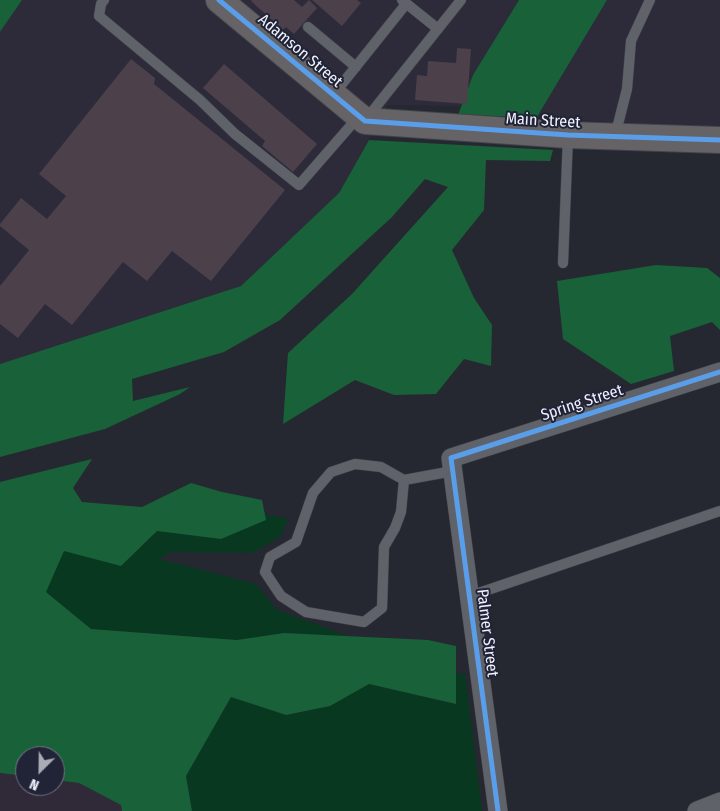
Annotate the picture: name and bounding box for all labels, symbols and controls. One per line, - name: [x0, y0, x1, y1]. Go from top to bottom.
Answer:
- street label: Adamson Street: [254, 10, 346, 92]
- street label: Main Street: [505, 109, 581, 133]
- street label: Spring Street: [539, 381, 625, 425]
- street label: Palmer Street: [472, 588, 502, 678]
- north arrow: [15, 746, 65, 796]
- text: N: [27, 775, 42, 794]

